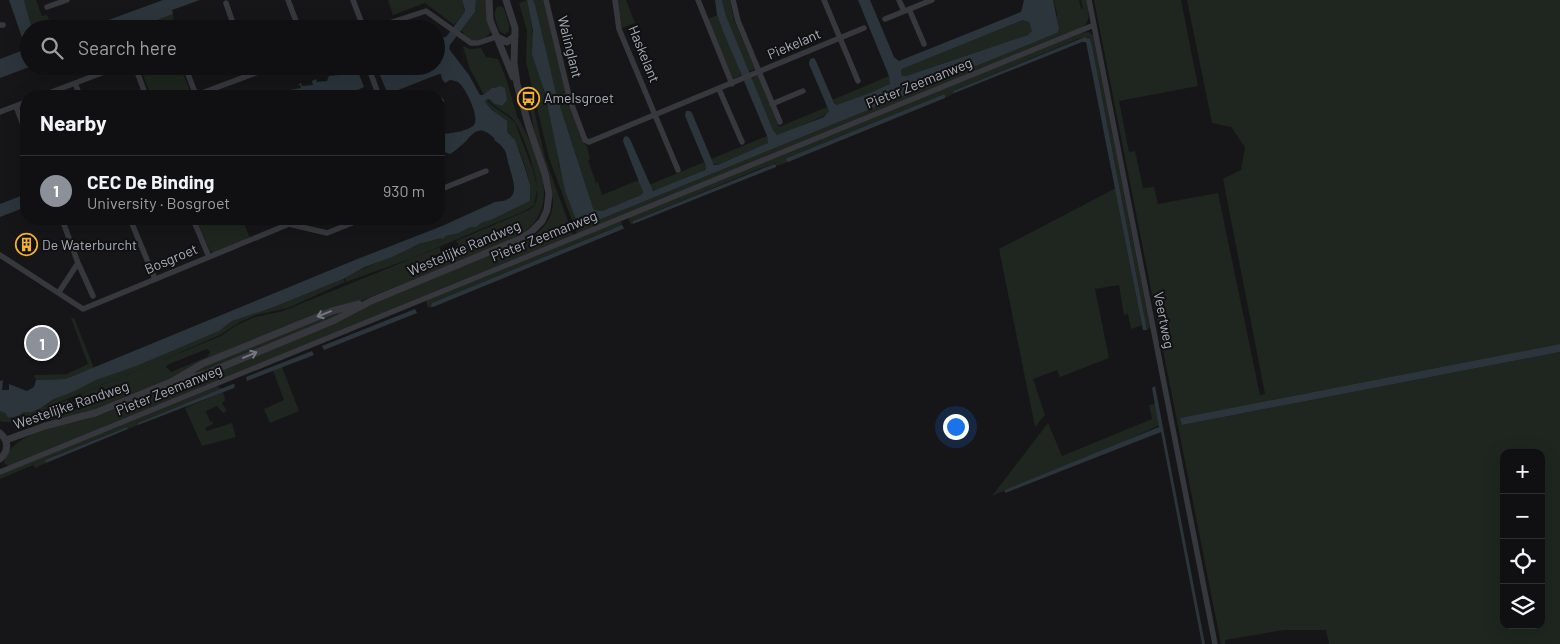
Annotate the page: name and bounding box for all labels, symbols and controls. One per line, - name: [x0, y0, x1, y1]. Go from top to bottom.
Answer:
- street label: Walinglant: [555, 14, 586, 80]
- search box: [20, 20, 445, 75]
- street label: Haskelant: [625, 23, 664, 85]
- street label: Piekelant: [764, 25, 823, 62]
- icon: search: [38, 34, 66, 62]
- text: Search here: [78, 36, 177, 59]
- street label: Pieter Zeemanweg: [863, 53, 974, 112]
- bus stop icon: Amelsgroet: [516, 86, 540, 110]
- place label: Amelsgroet: [544, 89, 614, 106]
- text: Nearby: [40, 110, 106, 135]
- text: CEC De Binding: [87, 170, 214, 193]
- text: 1: [53, 181, 59, 200]
- text: 930 m: [383, 181, 425, 200]
- text: University · Bosgroet: [87, 193, 230, 212]
- street label: Pieter Zeemanweg: [488, 206, 599, 265]
- street label: Westelijke Randweg: [405, 216, 523, 279]
- building icon: De Waterburcht: [14, 233, 38, 257]
- place label: De Waterburcht: [42, 236, 137, 253]
- street label: Bosgroet: [142, 240, 200, 277]
- street label: Veertweg: [1151, 290, 1178, 350]
- one-way arrow: [317, 310, 332, 320]
- pin: 1: [26, 324, 58, 362]
- one-way arrow: [242, 350, 257, 360]
- street label: Pieter Zeemanweg: [113, 360, 224, 419]
- street label: Westelijke Randweg: [11, 377, 131, 432]
- your location: [943, 414, 969, 440]
- map controls: [1500, 449, 1545, 629]
- button: +: [1500, 449, 1545, 494]
- button: −: [1500, 494, 1545, 539]
- button: locate: [1500, 539, 1545, 584]
- button: layers: [1500, 584, 1545, 629]

